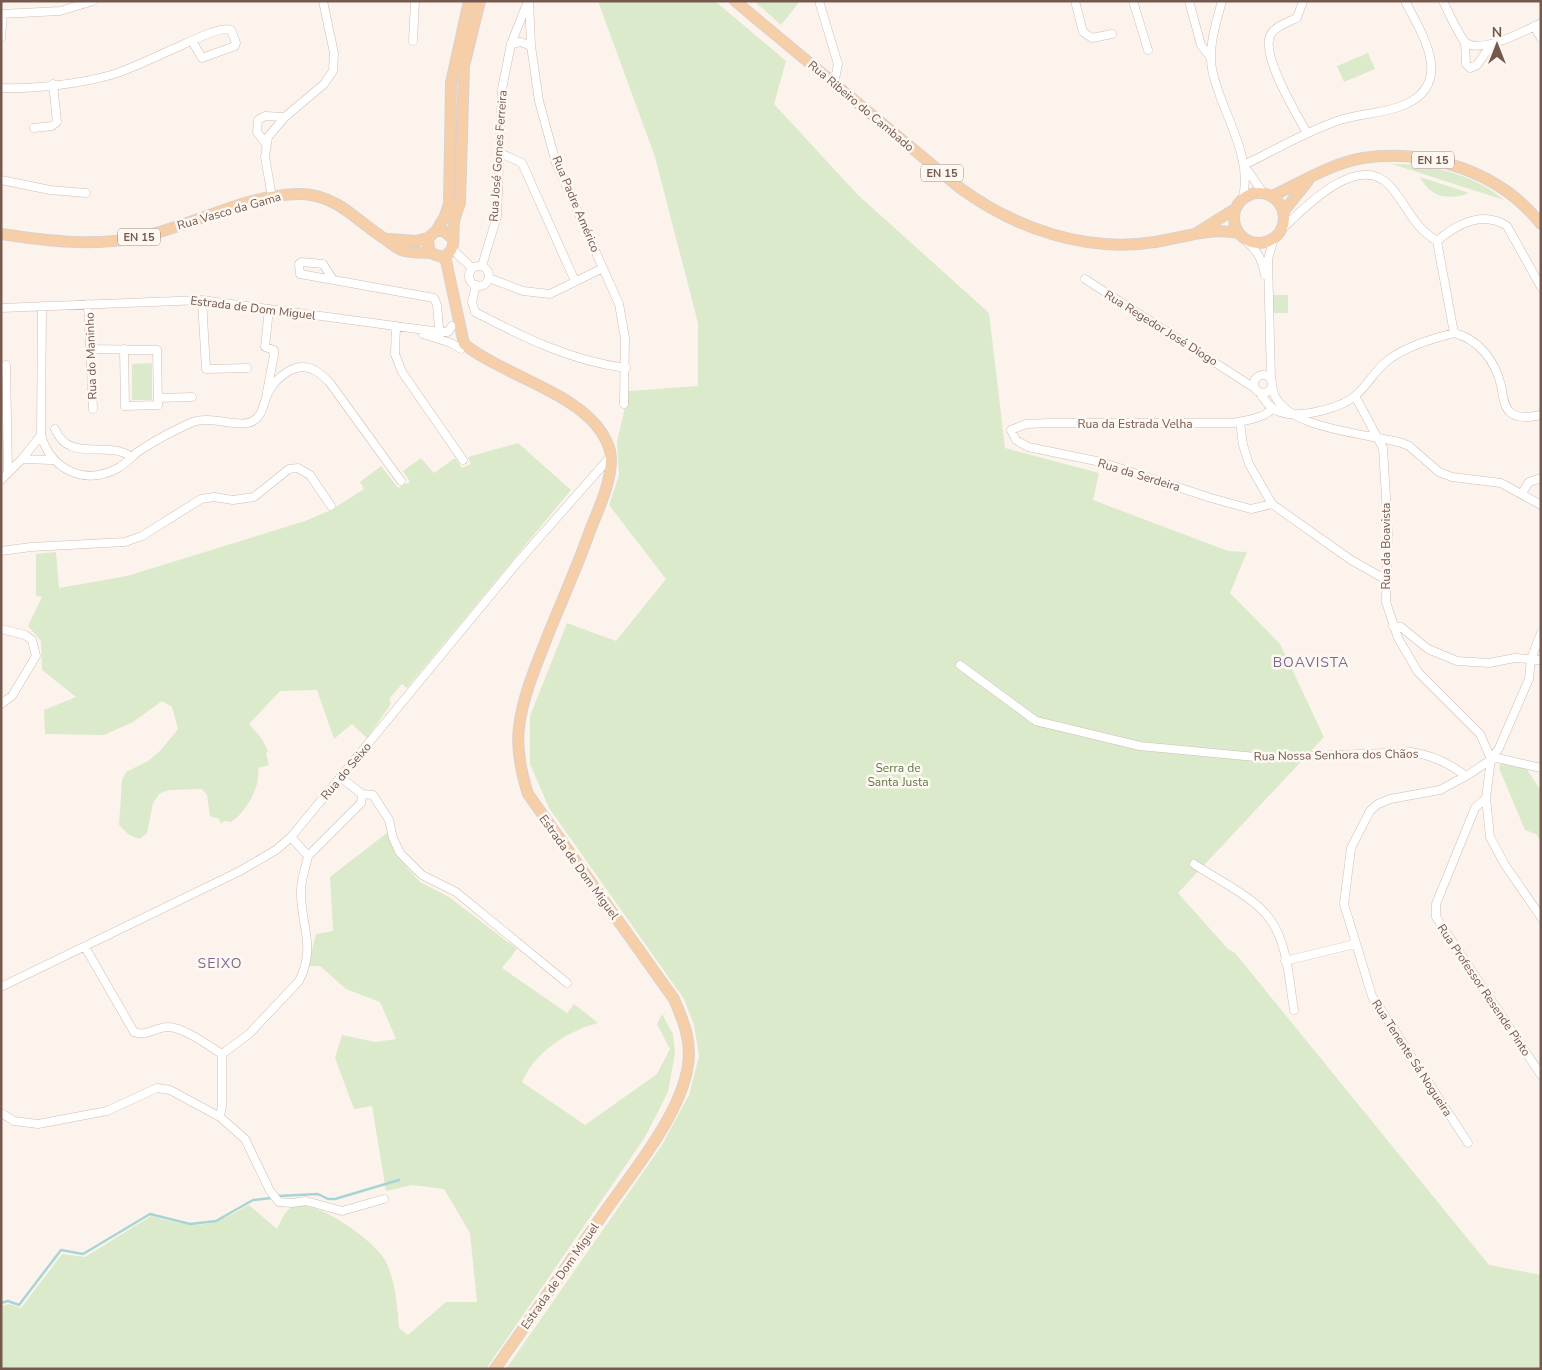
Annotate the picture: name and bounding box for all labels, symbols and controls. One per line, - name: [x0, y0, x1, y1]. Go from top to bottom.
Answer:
- north arrow: [1472, 20, 1522, 70]
- text: N: [1492, 23, 1502, 42]
- street label: Rua Ribeiro do Cambado: [805, 57, 918, 155]
- street label: Rua José Gomes Ferreira: [485, 90, 511, 222]
- road number: EN 15: [1412, 152, 1454, 168]
- street label: Rua Padre Américo: [548, 153, 604, 255]
- road number: EN 15: [921, 164, 963, 182]
- street label: Rua Vasco da Gama: [175, 189, 283, 233]
- road number: EN 15: [118, 228, 160, 246]
- street label: Rua Regedor José Diogo: [1101, 287, 1221, 370]
- street label: Estrada de Dom Miguel: [189, 292, 317, 324]
- street label: Rua do Maninho: [81, 312, 101, 400]
- street label: Rua da Estrada Velha: [1077, 416, 1193, 432]
- street label: Rua da Serdeira: [1096, 455, 1182, 495]
- street label: Rua da Boavista: [1378, 503, 1394, 589]
- district label: BOAVISTA: [1273, 653, 1349, 672]
- street label: Rua do Seixo: [317, 739, 375, 803]
- street label: Rua Nossa Senhora dos Chãos: [1254, 746, 1419, 764]
- park label: Serra de Santa Justa: [867, 760, 929, 790]
- street label: Estrada de Dom Miguel: [535, 811, 623, 923]
- street label: Rua Professor Resende Pinto: [1434, 921, 1534, 1059]
- district label: SEIXO: [198, 954, 242, 973]
- street label: Rua Tenente Sá Nogueira: [1368, 996, 1456, 1120]
- street label: Estrada de Dom Miguel: [517, 1219, 603, 1332]

